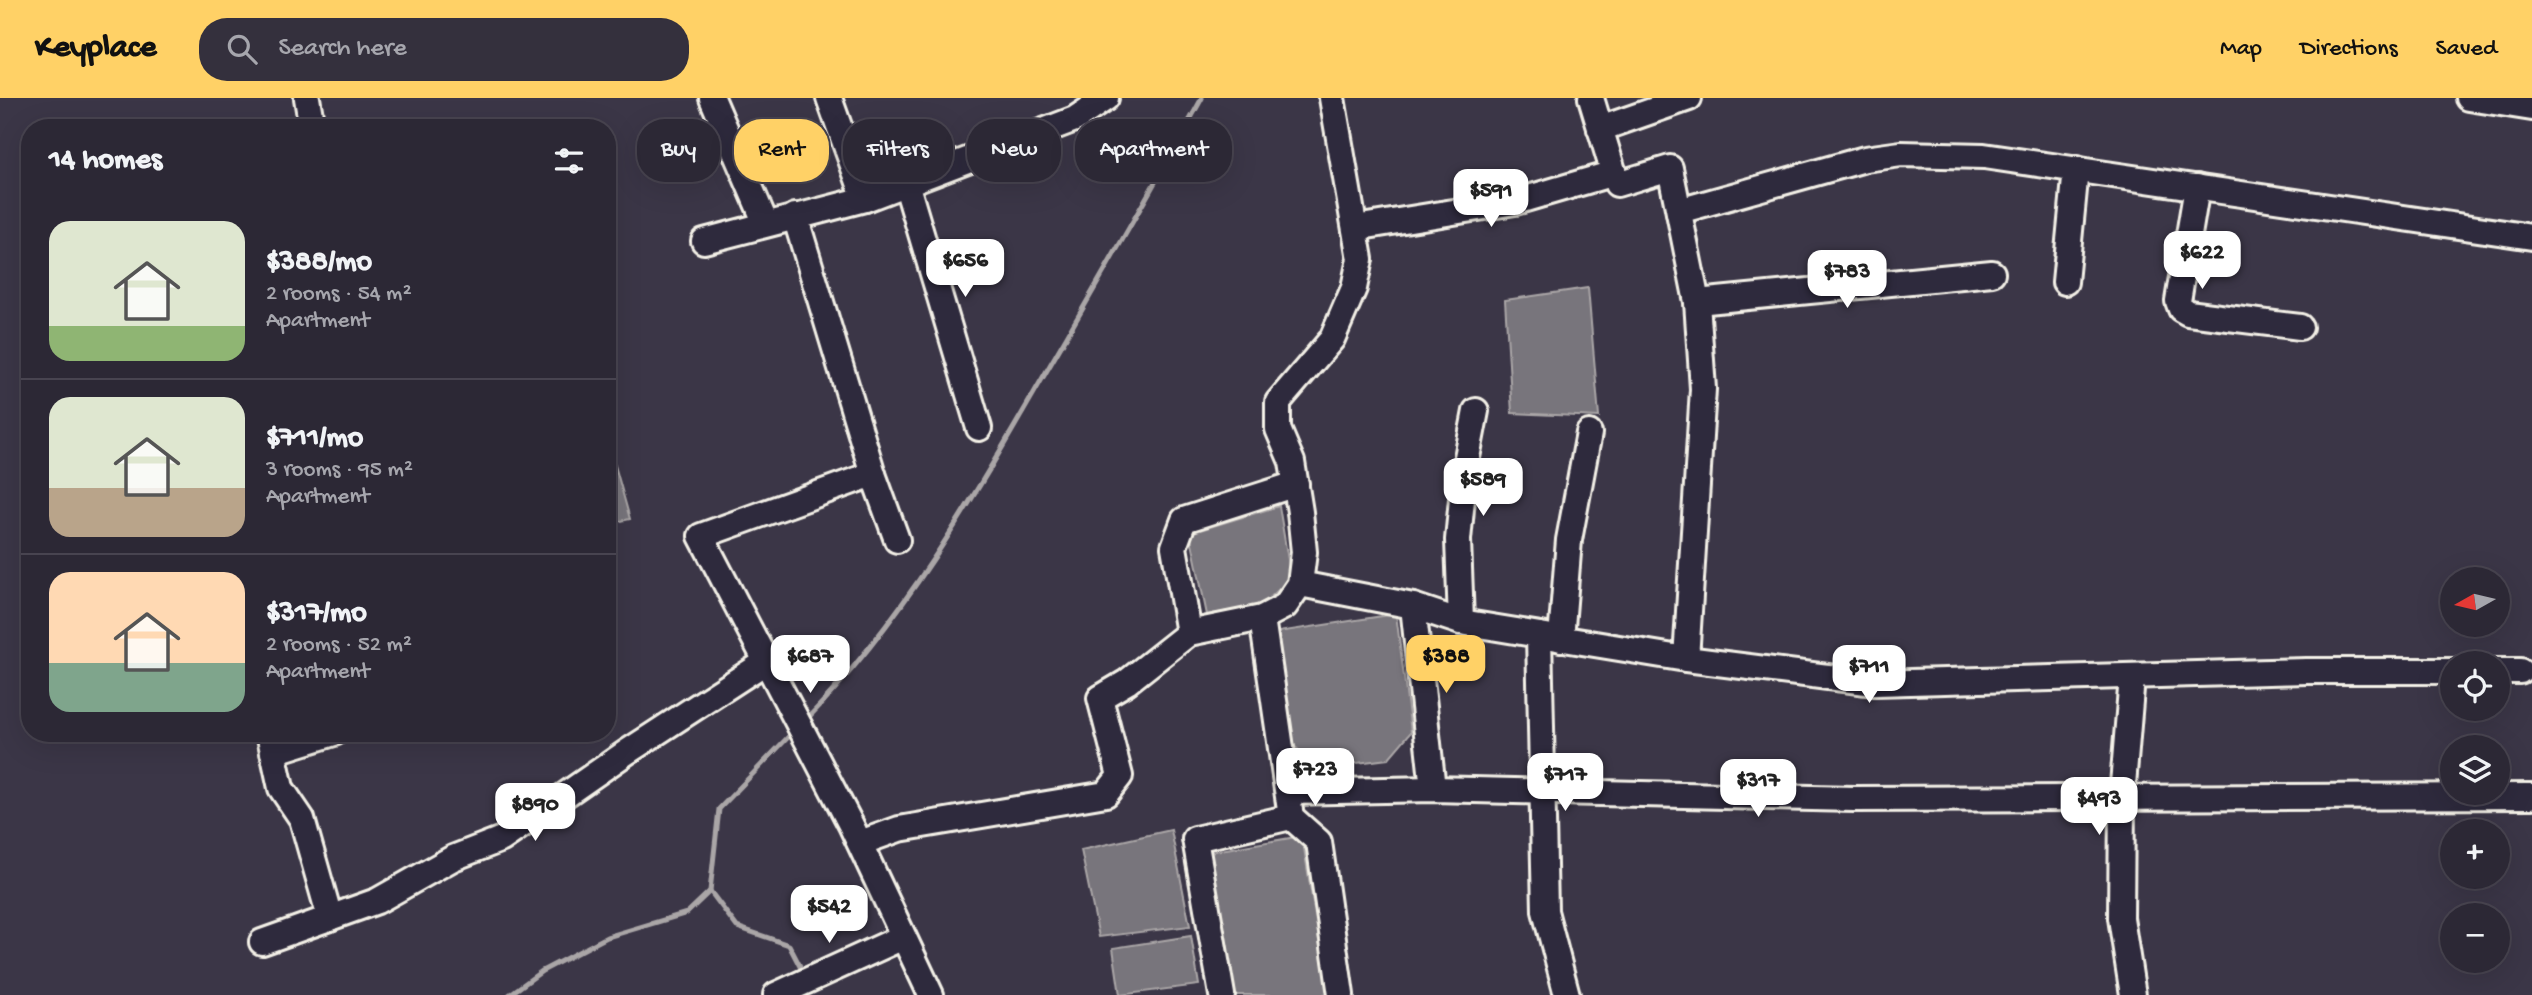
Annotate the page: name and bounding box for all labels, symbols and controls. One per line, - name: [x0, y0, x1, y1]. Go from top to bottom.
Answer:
- search box: [199, 18, 689, 81]
- text: Keyplace: [35, 30, 157, 68]
- icon: search: [223, 30, 261, 68]
- text: Search here: [279, 34, 407, 65]
- text: Map: [2220, 35, 2262, 64]
- text: Directions: [2300, 35, 2398, 64]
- text: Saved: [2436, 35, 2497, 64]
- chip: Buy: [637, 119, 720, 182]
- chip: Rent: [734, 119, 829, 182]
- chip: Filters: [843, 119, 953, 182]
- chip: New: [967, 119, 1061, 182]
- chip: Apartment: [1075, 119, 1232, 182]
- icon: filters: [550, 142, 588, 180]
- text: 14 homes: [49, 144, 162, 179]
- pin: $591: [1450, 170, 1532, 229]
- text: $591: [1469, 178, 1513, 205]
- pin: $622: [2161, 232, 2243, 291]
- pin: $656: [924, 240, 1006, 299]
- text: $622: [2180, 240, 2224, 267]
- text: $388/mo: [266, 246, 372, 281]
- text: $656: [942, 248, 988, 275]
- icon: home: [105, 249, 189, 333]
- pin: $783: [1806, 250, 1888, 310]
- text: $783: [1824, 259, 1870, 286]
- text: 2 rooms · 54 m²: [266, 281, 412, 308]
- text: Apartment: [266, 308, 370, 335]
- text: $711/mo: [266, 422, 363, 457]
- icon: home: [105, 425, 189, 509]
- text: 3 rooms · 95 m²: [266, 457, 413, 484]
- pin: $589: [1442, 458, 1524, 518]
- text: $589: [1460, 467, 1506, 494]
- text: Apartment: [266, 484, 370, 511]
- north arrow: [2440, 567, 2510, 637]
- map controls: [2440, 567, 2510, 973]
- text: $317/mo: [266, 597, 367, 632]
- icon: home: [105, 600, 189, 684]
- text: 2 rooms · 52 m²: [266, 632, 412, 659]
- pin: $687: [769, 636, 851, 695]
- pin: $388: [1405, 636, 1487, 695]
- text: $687: [787, 644, 833, 671]
- text: $388: [1422, 644, 1470, 671]
- pin: $711: [1828, 646, 1910, 705]
- button: locate: [2440, 651, 2510, 721]
- text: $711: [1849, 654, 1889, 681]
- text: Apartment: [266, 659, 370, 686]
- button: layers: [2440, 735, 2510, 805]
- pin: $723: [1274, 748, 1356, 808]
- pin: $717: [1524, 754, 1606, 813]
- text: $723: [1292, 757, 1338, 784]
- pin: $317: [1717, 760, 1799, 819]
- text: $717: [1543, 762, 1587, 789]
- text: $317: [1736, 768, 1780, 795]
- pin: $493: [2058, 778, 2140, 837]
- pin: $890: [494, 784, 576, 843]
- text: $493: [2077, 786, 2121, 813]
- text: $890: [511, 792, 559, 819]
- button: +: [2440, 819, 2510, 889]
- pin: $542: [788, 886, 870, 945]
- text: $542: [807, 894, 851, 921]
- button: −: [2440, 903, 2510, 973]

